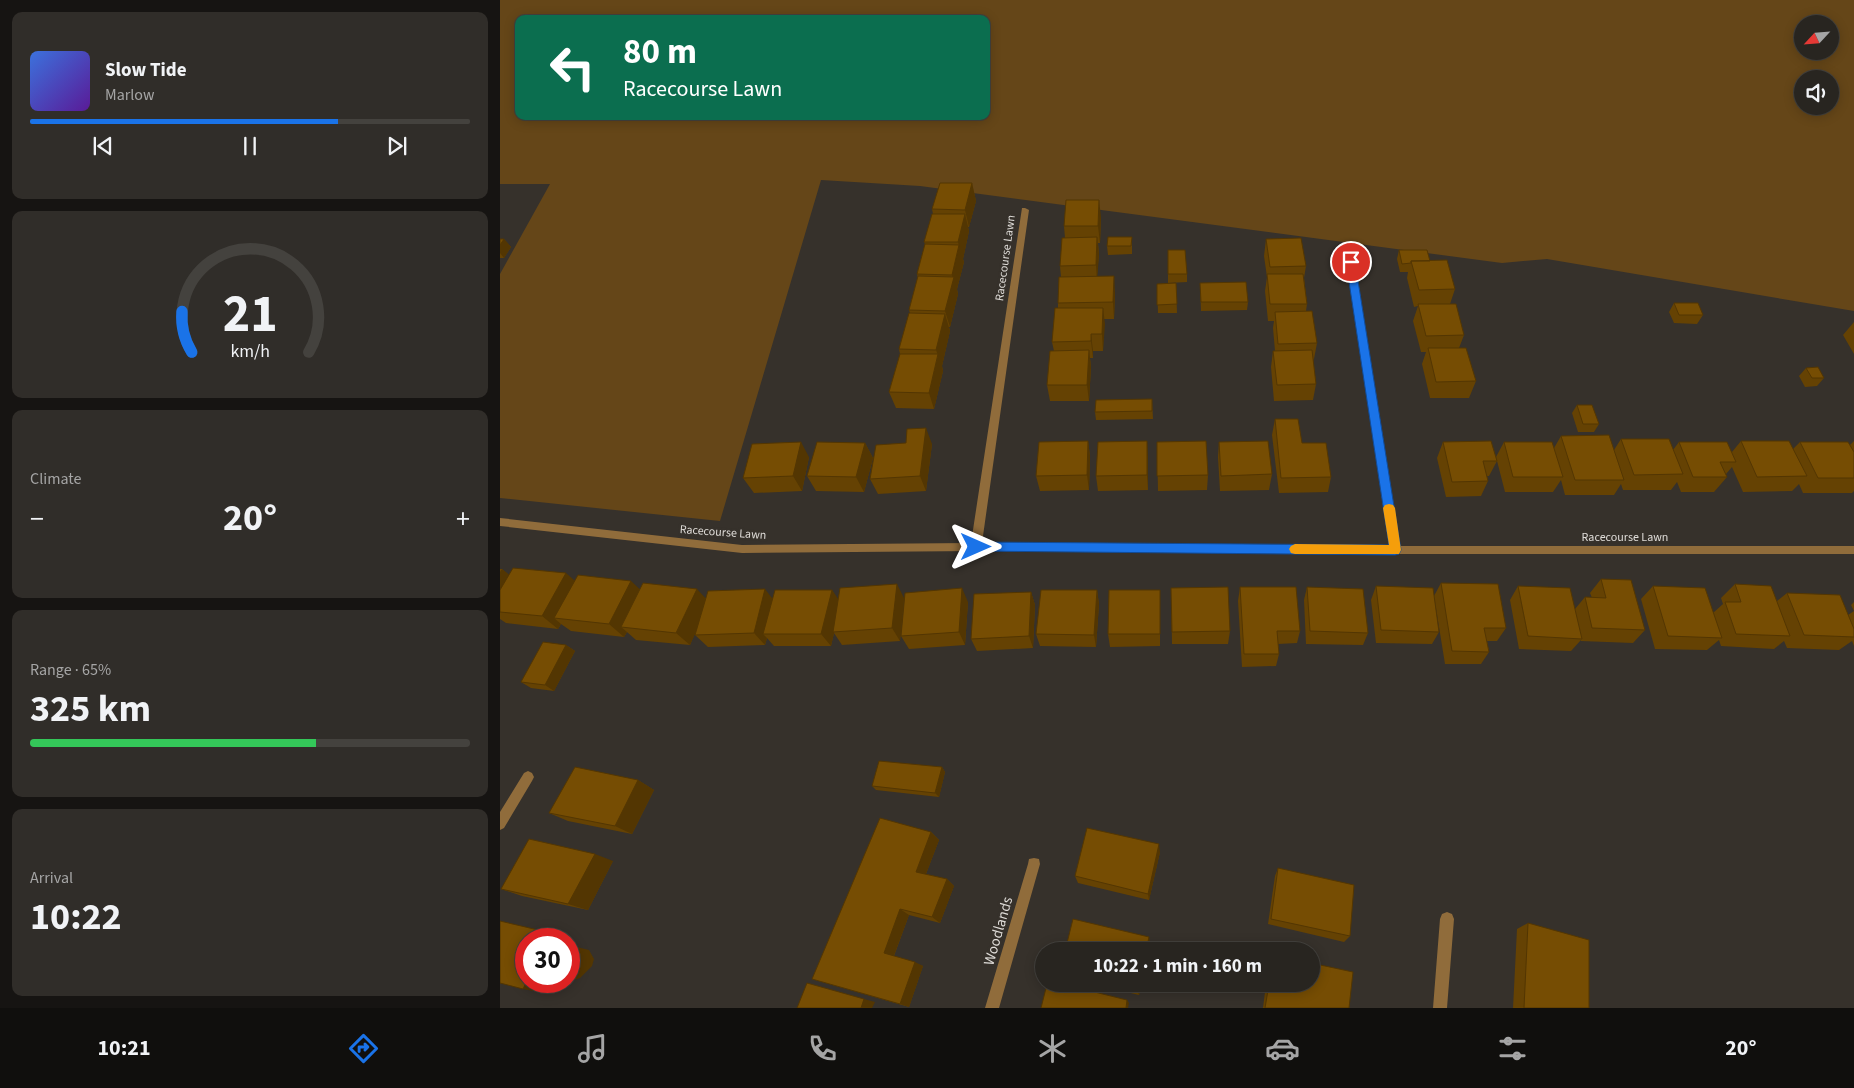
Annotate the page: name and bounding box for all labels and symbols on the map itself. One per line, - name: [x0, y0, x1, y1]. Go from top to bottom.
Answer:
- north arrow: [1794, 15, 1839, 60]
- street label: Racecourse Lawn: [991, 214, 1020, 302]
- pin: [1330, 241, 1372, 283]
- position arrow: [949, 520, 1001, 572]
- street label: Racecourse Lawn: [679, 521, 767, 544]
- street label: Racecourse Lawn: [1582, 529, 1668, 546]
- street label: Woodlands: [979, 894, 1018, 968]
- speed limit sign: 30: [515, 928, 580, 993]

